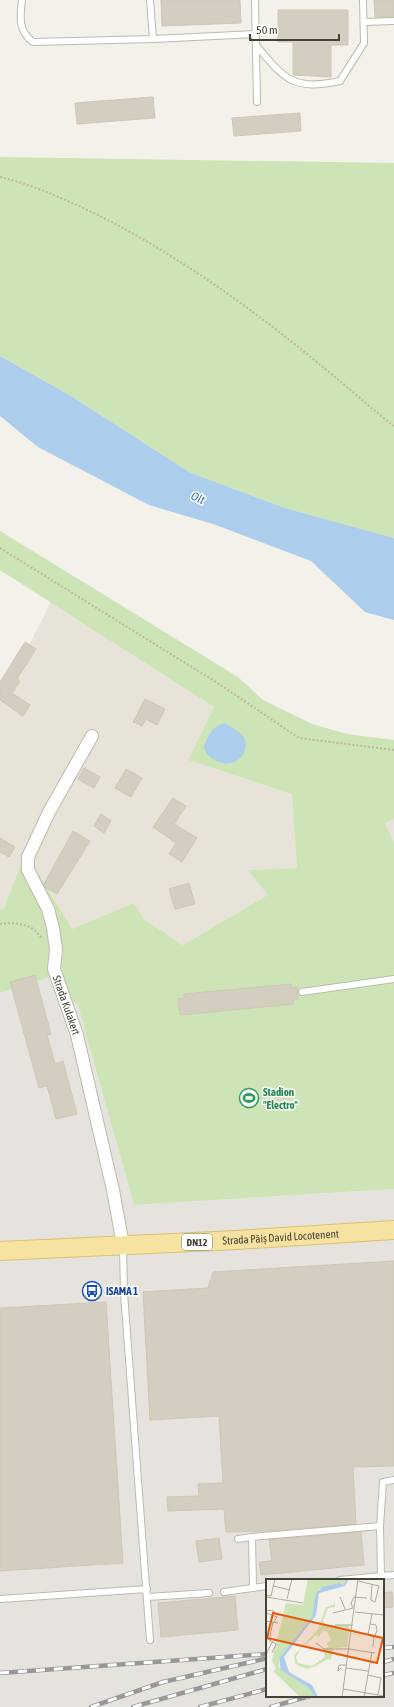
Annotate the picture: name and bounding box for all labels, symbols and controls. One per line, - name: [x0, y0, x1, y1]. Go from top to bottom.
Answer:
- scale bar: [250, 16, 339, 42]
- text: 50 m: [256, 23, 278, 37]
- water label: Olt: [189, 489, 208, 507]
- street label: Strada Kulakert: [51, 974, 83, 1037]
- place label: Stadion "Electro": [263, 1086, 298, 1111]
- sports icon: Stadion "Electro": [238, 1087, 260, 1109]
- street label: Strada Păiș David Locotenent: [222, 1227, 339, 1247]
- road number: DN12: [182, 1234, 212, 1250]
- bus stop icon: ISAMA 1: [81, 1280, 103, 1302]
- place label: ISAMA 1: [106, 1285, 138, 1297]
- inset map: [266, 1579, 384, 1697]

